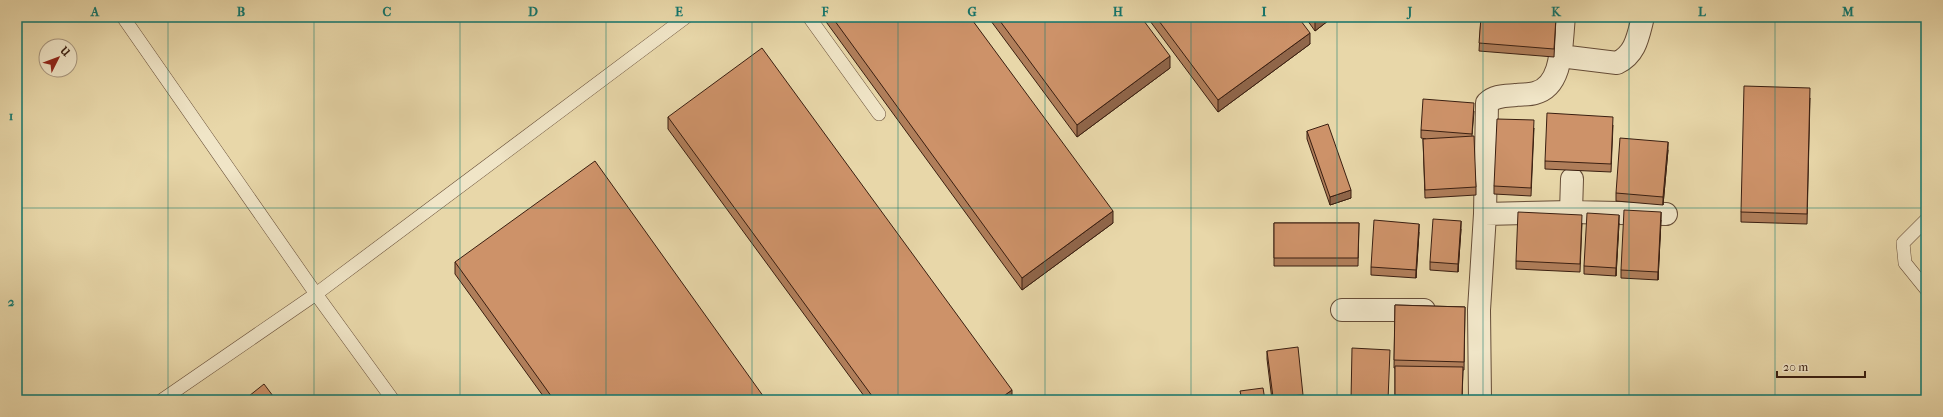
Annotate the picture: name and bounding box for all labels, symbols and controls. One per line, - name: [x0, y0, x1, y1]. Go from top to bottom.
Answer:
- text: A: [90, 4, 100, 19]
- text: B: [237, 4, 246, 19]
- text: C: [383, 4, 392, 19]
- text: D: [528, 4, 538, 19]
- text: E: [675, 4, 683, 19]
- text: F: [821, 4, 829, 19]
- text: G: [967, 4, 977, 19]
- text: H: [1113, 4, 1124, 19]
- text: I: [1261, 4, 1267, 19]
- text: J: [1406, 4, 1413, 20]
- text: K: [1551, 4, 1562, 19]
- text: L: [1698, 4, 1707, 19]
- text: M: [1841, 4, 1854, 19]
- north arrow: [38, 38, 78, 78]
- text: U: [57, 43, 73, 59]
- text: 1: [9, 108, 14, 123]
- text: 2: [8, 294, 15, 309]
- scale bar: [1777, 353, 1865, 379]
- text: 20 m: [1783, 360, 1808, 374]

